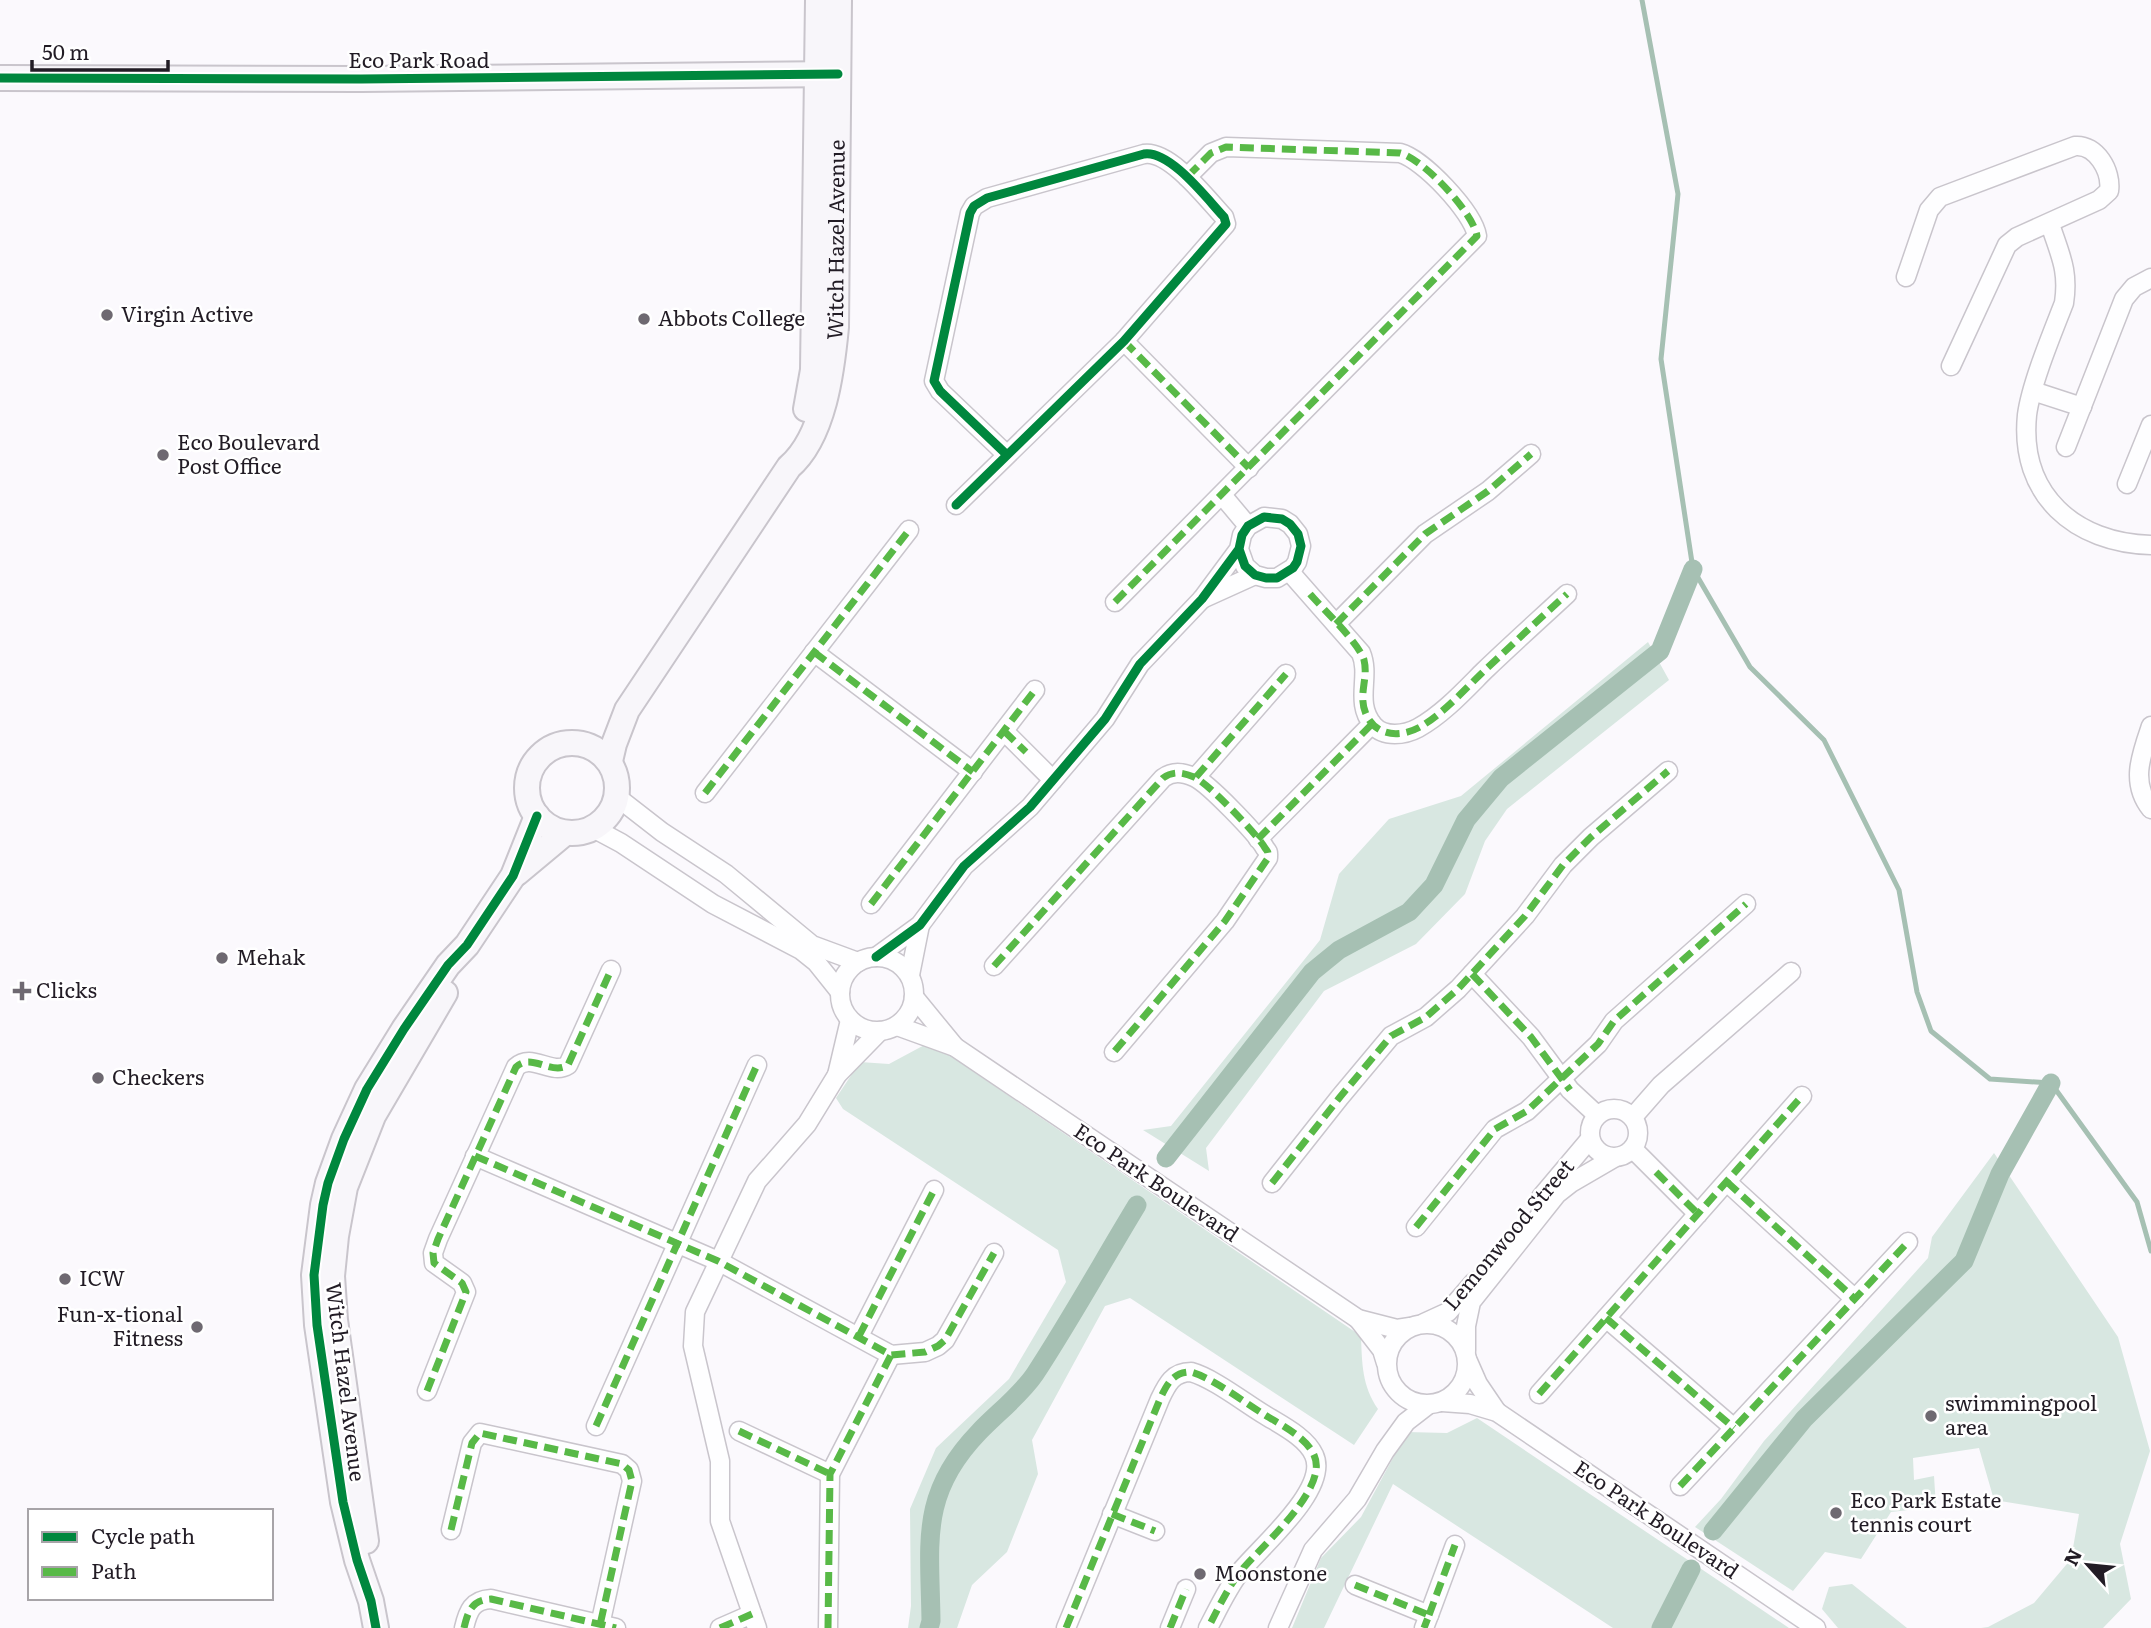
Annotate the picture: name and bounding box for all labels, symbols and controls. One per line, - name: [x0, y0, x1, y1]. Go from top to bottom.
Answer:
- scale bar: [32, 28, 168, 72]
- text: 50 m: [42, 35, 89, 66]
- street label: Eco Park Road: [348, 43, 490, 74]
- street label: Witch Hazel Avenue: [817, 139, 851, 341]
- place label: Virgin Active: [121, 297, 254, 328]
- place label: Abbots College: [658, 301, 805, 332]
- marker: Virgin Active: [99, 307, 115, 323]
- marker: Abbots College: [636, 311, 652, 327]
- place label: Eco Boulevard Post Office: [177, 425, 320, 480]
- marker: Eco Boulevard Post Office: [155, 447, 171, 463]
- place label: Mehak: [236, 940, 305, 971]
- marker: Mehak: [214, 950, 230, 966]
- place label: Clicks: [36, 973, 97, 1004]
- marker: Clicks: [14, 983, 30, 999]
- place label: Checkers: [112, 1060, 204, 1091]
- marker: Checkers: [90, 1070, 106, 1086]
- street label: Eco Park Boulevard: [1069, 1114, 1246, 1248]
- street label: Lemonwood Street: [1434, 1151, 1580, 1316]
- place label: ICW: [79, 1261, 125, 1292]
- marker: ICW: [57, 1271, 73, 1287]
- street label: Witch Hazel Avenue: [320, 1280, 375, 1483]
- place label: Fun-x-tional Fitness: [57, 1297, 183, 1352]
- marker: Fun-x-tional Fitness: [189, 1319, 205, 1335]
- place label: swimmingpool area: [1945, 1386, 2097, 1441]
- marker: swimmingpool area: [1923, 1408, 1939, 1424]
- street label: Eco Park Boulevard: [1569, 1451, 1746, 1585]
- place label: Eco Park Estate tennis court: [1850, 1483, 2002, 1538]
- marker: Eco Park Estate tennis court: [1828, 1505, 1844, 1521]
- legend: [28, 1509, 273, 1600]
- text: Cycle path: [91, 1519, 195, 1550]
- north arrow: [2053, 1530, 2123, 1600]
- text: N: [2056, 1543, 2088, 1570]
- text: Path: [91, 1554, 137, 1585]
- place label: Moonstone: [1214, 1556, 1327, 1587]
- marker: Moonstone: [1192, 1566, 1208, 1582]

